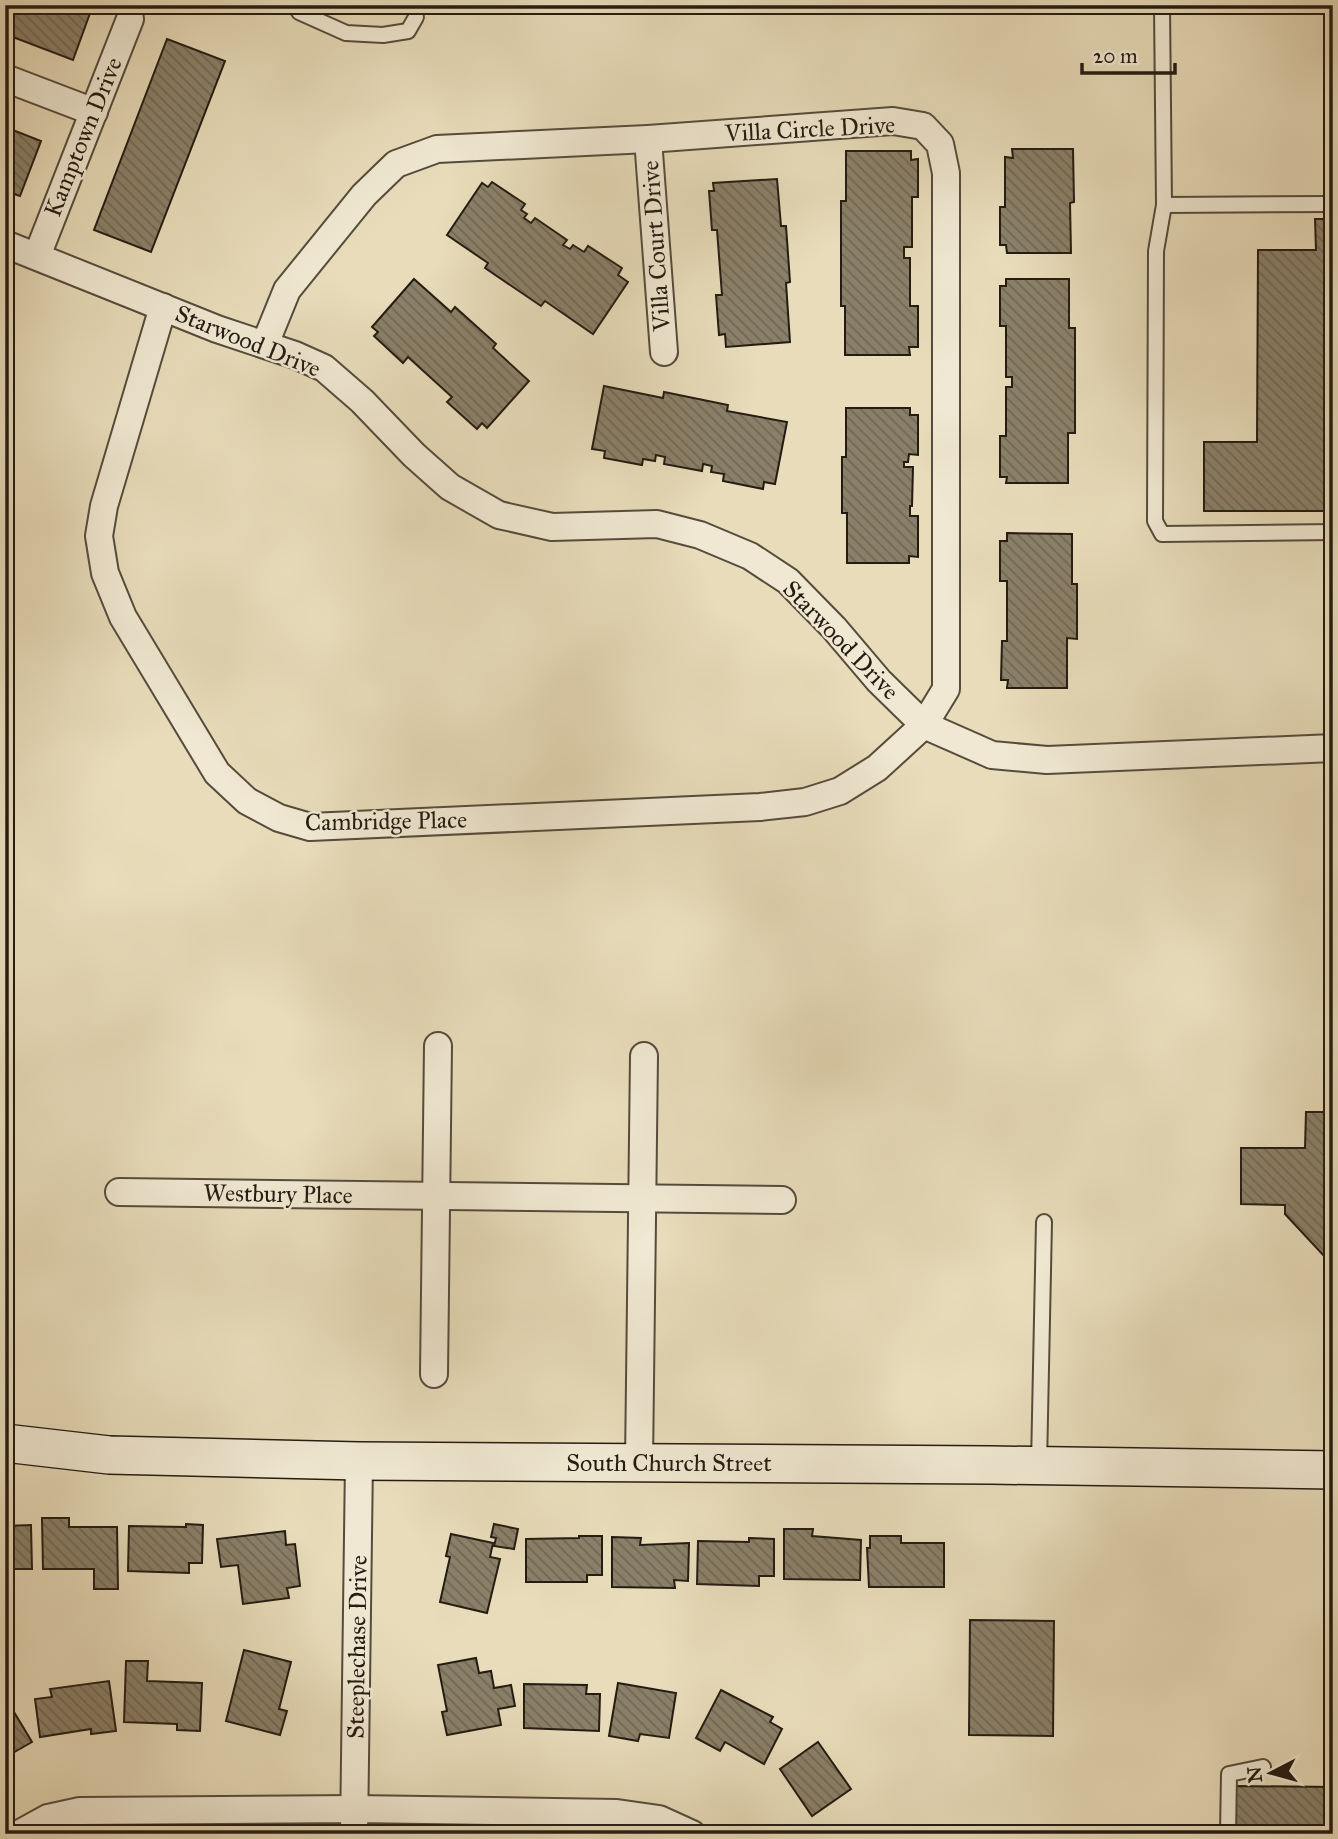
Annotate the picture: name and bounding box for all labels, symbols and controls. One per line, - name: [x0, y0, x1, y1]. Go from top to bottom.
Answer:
- scale bar: [1082, 32, 1175, 76]
- text: 20 m: [1093, 43, 1138, 69]
- street label: Kamptown Drive: [37, 53, 129, 221]
- street label: Villa Circle Drive: [723, 110, 896, 148]
- street label: Villa Court Drive: [635, 160, 677, 333]
- street label: Starwood Drive: [171, 298, 325, 384]
- street label: Starwood Drive: [777, 574, 905, 706]
- street label: Cambridge Place: [305, 805, 467, 837]
- street label: Westbury Place: [203, 1178, 353, 1210]
- street label: South Church Street: [566, 1448, 772, 1478]
- street label: Steeplechase Drive: [340, 1555, 374, 1739]
- north arrow: [1236, 1738, 1306, 1808]
- text: N: [1242, 1766, 1267, 1784]

